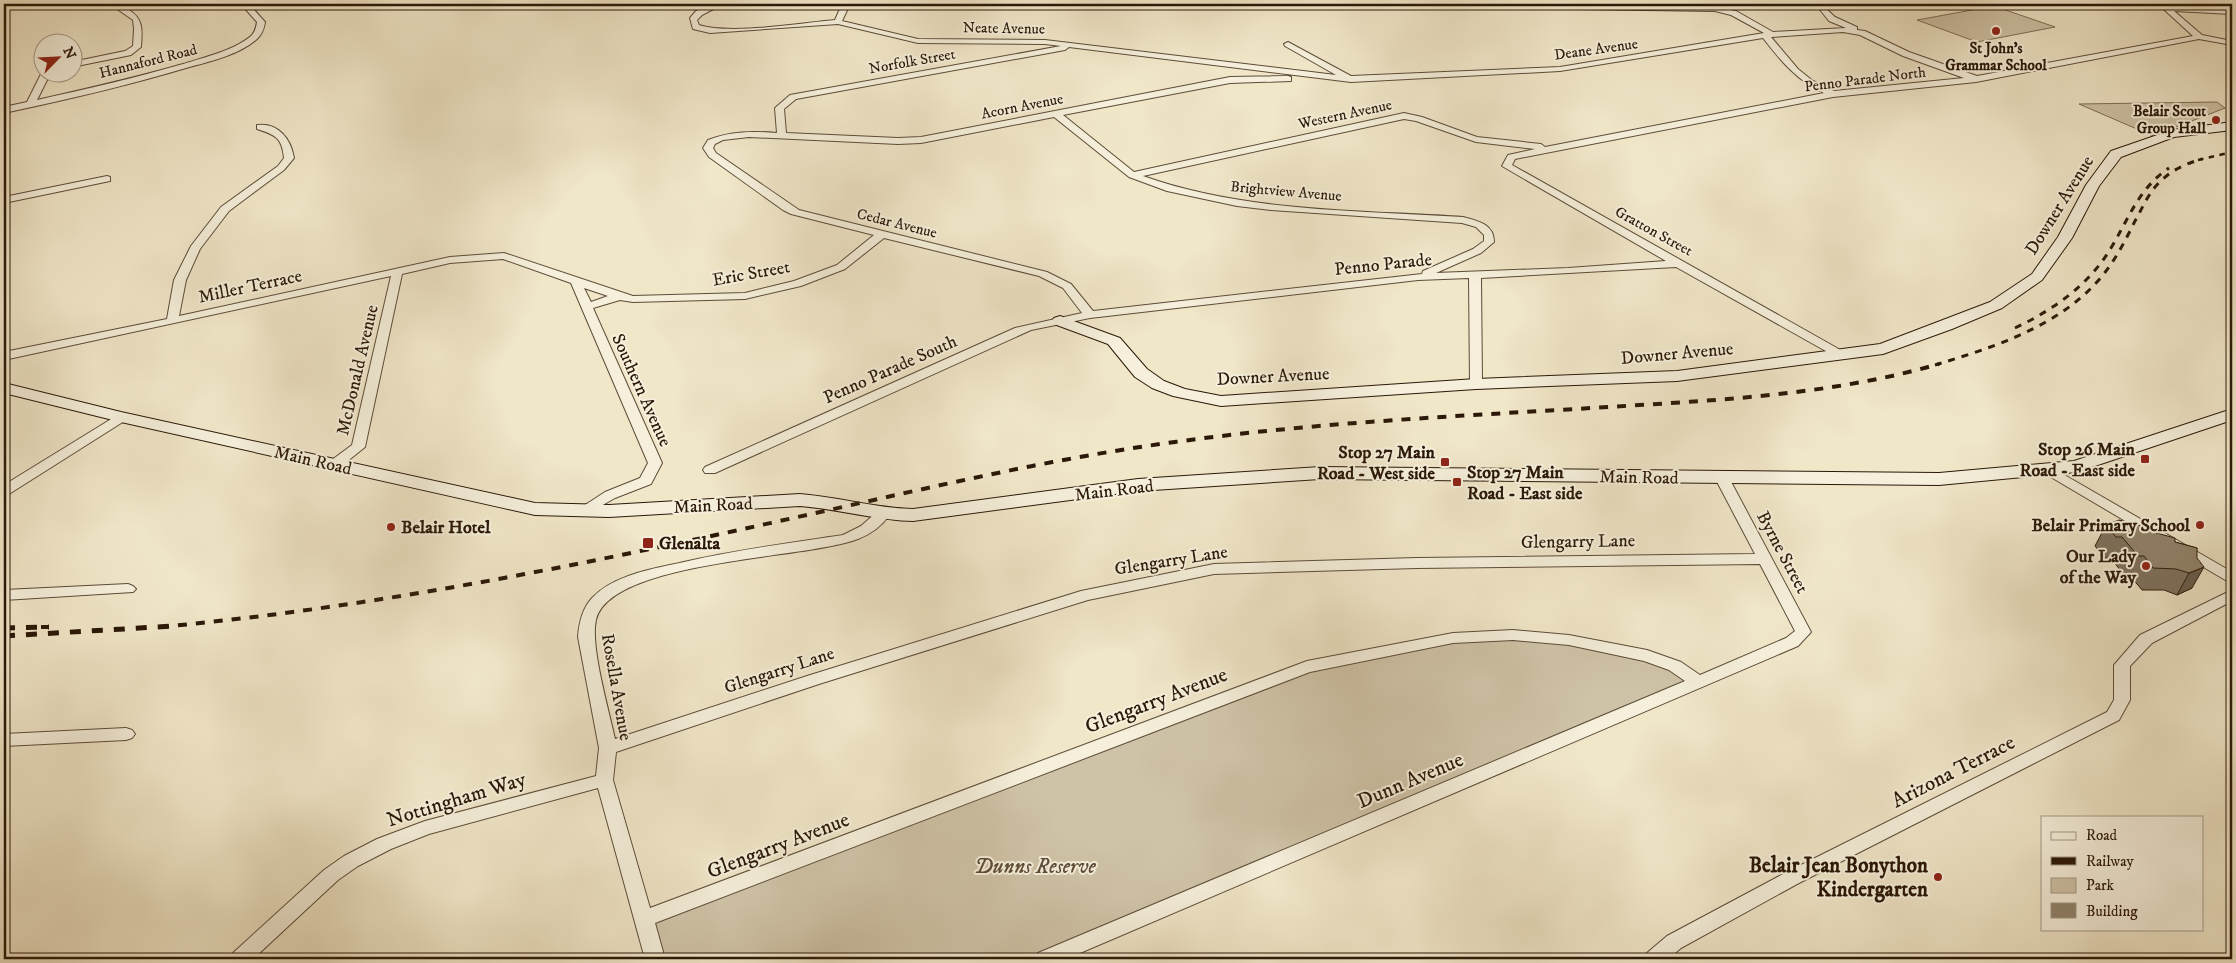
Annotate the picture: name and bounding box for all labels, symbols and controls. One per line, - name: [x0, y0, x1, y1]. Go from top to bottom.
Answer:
- street label: Neate Avenue: [963, 18, 1045, 39]
- marker: St John's Grammar School: [1990, 25, 2002, 37]
- north arrow: [32, 32, 82, 82]
- street label: Deane Avenue: [1553, 34, 1639, 65]
- place label: St John's Grammar School: [1945, 39, 2047, 75]
- street label: Hannaford Road: [97, 40, 200, 83]
- text: N: [58, 44, 80, 62]
- street label: Norfolk Street: [867, 45, 957, 78]
- street label: Penno Parade North: [1803, 63, 1927, 96]
- street label: Acorn Avenue: [979, 89, 1065, 124]
- street label: Western Avenue: [1296, 95, 1394, 134]
- place label: Belair Scout Group Hall: [2133, 102, 2206, 138]
- marker: Belair Scout Group Hall: [2210, 114, 2222, 126]
- street label: Downer Avenue: [2021, 152, 2099, 259]
- street label: Brightview Avenue: [1230, 177, 1342, 206]
- street label: Gratton Street: [1612, 202, 1696, 261]
- street label: Cedar Avenue: [855, 204, 939, 243]
- street label: Penno Parade: [1333, 249, 1433, 281]
- street label: Eric Street: [711, 256, 792, 292]
- street label: Miller Terrace: [196, 265, 304, 309]
- street label: McDonald Avenue: [332, 303, 384, 438]
- street label: Penno Parade South: [820, 330, 961, 409]
- street label: Southern Avenue: [606, 331, 676, 450]
- street label: Downer Avenue: [1620, 338, 1734, 370]
- street label: Downer Avenue: [1216, 363, 1330, 391]
- place label: Stop 26 Main Road - East side: [2020, 439, 2136, 482]
- street label: Main Road: [272, 441, 354, 481]
- place label: Stop 27 Main Road - West side: [1317, 442, 1436, 485]
- marker: Stop 26 Main Road - East side: [2139, 453, 2151, 465]
- marker: Stop 27 Main Road - West side: [1439, 456, 1451, 468]
- place label: Stop 27 Main Road - East side: [1467, 462, 1583, 505]
- street label: Main Road: [1599, 466, 1679, 490]
- street label: Main Road: [1073, 475, 1155, 507]
- marker: Stop 27 Main Road - East side: [1451, 476, 1463, 488]
- street label: Main Road: [673, 493, 753, 519]
- street label: Byrne Street: [1751, 508, 1813, 598]
- place label: Belair Primary School: [2031, 515, 2191, 537]
- place label: Belair Hotel: [401, 517, 491, 539]
- marker: Belair Primary School: [2194, 519, 2206, 531]
- marker: Belair Hotel: [385, 521, 397, 533]
- street label: Glengarry Lane: [1521, 530, 1635, 554]
- place label: Glenalta: [659, 533, 721, 555]
- marker: Glenalta: [641, 536, 655, 550]
- street label: Glengarry Lane: [1113, 541, 1229, 581]
- place label: Our Lady of the Way: [2060, 546, 2136, 589]
- marker: Our Lady of the Way: [2140, 560, 2152, 572]
- street label: Rosella Avenue: [596, 632, 636, 742]
- street label: Glengarry Lane: [721, 643, 837, 699]
- street label: Glengarry Avenue: [1082, 662, 1231, 740]
- street label: Arizona Terrace: [1887, 730, 2020, 814]
- street label: Dunn Avenue: [1353, 747, 1468, 815]
- street label: Nottingham Way: [384, 766, 530, 833]
- street label: Glengarry Avenue: [704, 807, 853, 885]
- legend: [2041, 816, 2204, 930]
- text: Road: [2086, 826, 2118, 845]
- text: Railway: [2086, 852, 2134, 871]
- place label: Belair Jean Bonython Kindergarten: [1749, 853, 1929, 903]
- park label: Dunns Reserve: [974, 854, 1096, 880]
- marker: Belair Jean Bonython Kindergarten: [1932, 871, 1944, 883]
- text: Park: [2086, 876, 2115, 895]
- text: Building: [2086, 902, 2138, 921]

